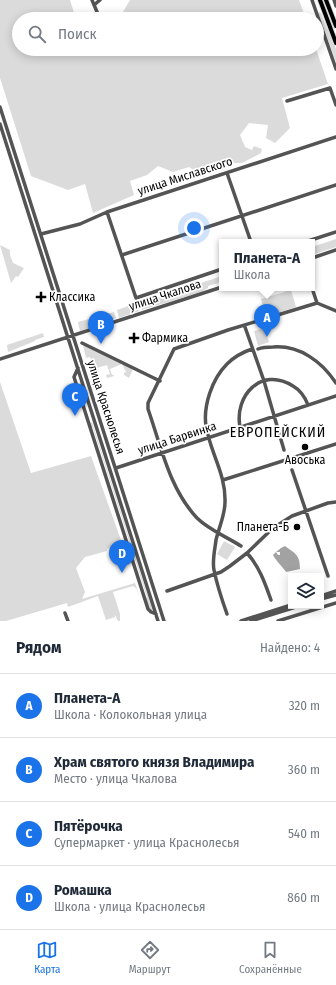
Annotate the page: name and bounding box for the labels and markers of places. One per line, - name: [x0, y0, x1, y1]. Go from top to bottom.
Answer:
- place label: Классика: [49, 290, 95, 304]
- marker: Классика: [36, 292, 46, 302]
- pin: A: [254, 304, 280, 337]
- pin: B: [88, 311, 114, 344]
- place label: Фармика: [142, 331, 188, 345]
- marker: Фармика: [129, 333, 139, 343]
- pin: C: [62, 383, 88, 416]
- marker: Авоська: [300, 442, 310, 452]
- place label: Авоська: [285, 453, 325, 467]
- place label: Планета-Б: [237, 520, 289, 534]
- marker: Планета-Б: [292, 522, 302, 532]
- pin: D: [109, 540, 135, 573]

